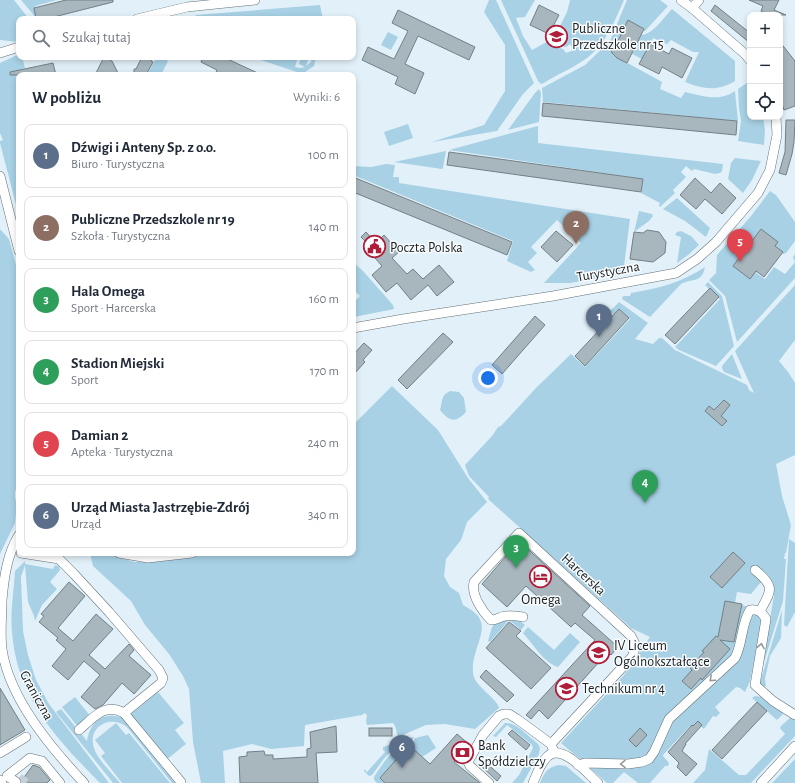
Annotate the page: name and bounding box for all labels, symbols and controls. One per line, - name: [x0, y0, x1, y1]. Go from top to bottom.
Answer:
- map controls: [747, 12, 783, 120]
- button: +: [747, 12, 783, 48]
- search box: [16, 16, 356, 60]
- place label: Publiczne Przedszkole nr 15: [572, 22, 664, 52]
- school or university icon: Publiczne Przedszkole nr 15: [544, 23, 570, 49]
- icon: search: [30, 27, 52, 49]
- text: Szukaj tutaj: [62, 30, 131, 45]
- button: −: [747, 48, 783, 84]
- button: locate: [747, 84, 783, 120]
- text: W pobliżu: [32, 89, 101, 106]
- text: Wyniki: 6: [293, 91, 340, 104]
- text: Dźwigi i Anteny Sp. z o.o.: [71, 140, 216, 155]
- text: 1: [44, 149, 48, 162]
- text: 100 m: [308, 149, 339, 162]
- text: Biuro · Turystyczna: [71, 158, 165, 171]
- pin: 2: [563, 211, 589, 244]
- text: Publiczne Przedszkole nr 19: [71, 212, 235, 227]
- text: 2: [43, 221, 49, 234]
- text: 140 m: [309, 221, 339, 234]
- pin: 5: [727, 229, 753, 262]
- text: Szkoła · Turystyczna: [71, 230, 170, 243]
- public building icon: Poczta Polska: [361, 234, 387, 260]
- place label: Poczta Polska: [390, 241, 463, 255]
- street label: Turystyczna: [576, 259, 641, 284]
- text: Hala Omega: [71, 284, 145, 299]
- text: 3: [43, 293, 49, 306]
- text: 160 m: [309, 293, 339, 306]
- text: Sport · Harcerska: [71, 302, 156, 315]
- pin: 1: [586, 304, 612, 337]
- text: Stadion Miejski: [71, 356, 164, 371]
- text: 4: [43, 365, 49, 378]
- text: 170 m: [310, 365, 339, 378]
- your location: [478, 368, 498, 388]
- text: Sport: [71, 374, 98, 387]
- text: Damian 2: [71, 428, 128, 443]
- text: 5: [43, 437, 49, 450]
- text: 240 m: [307, 437, 339, 450]
- text: Apteka · Turystyczna: [71, 446, 173, 459]
- pin: 4: [632, 470, 658, 503]
- text: Urząd Miasta Jastrzębie-Zdrój: [71, 500, 250, 515]
- text: 6: [43, 509, 49, 522]
- text: 340 m: [308, 509, 339, 522]
- text: Urząd: [71, 518, 101, 531]
- pin: 3: [503, 535, 529, 568]
- street label: Harcerska: [559, 551, 608, 599]
- hotel icon: Omega: [528, 564, 554, 590]
- place label: Omega: [521, 593, 561, 607]
- place label: IV Liceum Ogólnokształcące: [614, 639, 710, 669]
- school or university icon: IV Liceum Ogólnokształcące: [585, 640, 611, 666]
- one-way arrow: [756, 643, 765, 649]
- street label: Graniczna: [17, 668, 56, 723]
- school or university icon: Technikum nr 4: [553, 675, 579, 701]
- one-way arrow: [709, 675, 717, 682]
- place label: Technikum nr 4: [582, 682, 665, 696]
- pin: 6: [389, 735, 415, 768]
- place label: Bank Spółdzielczy: [478, 739, 546, 769]
- bank icon: Bank Spółdzielczy: [449, 740, 475, 766]
- one-way arrow: [620, 759, 626, 768]

